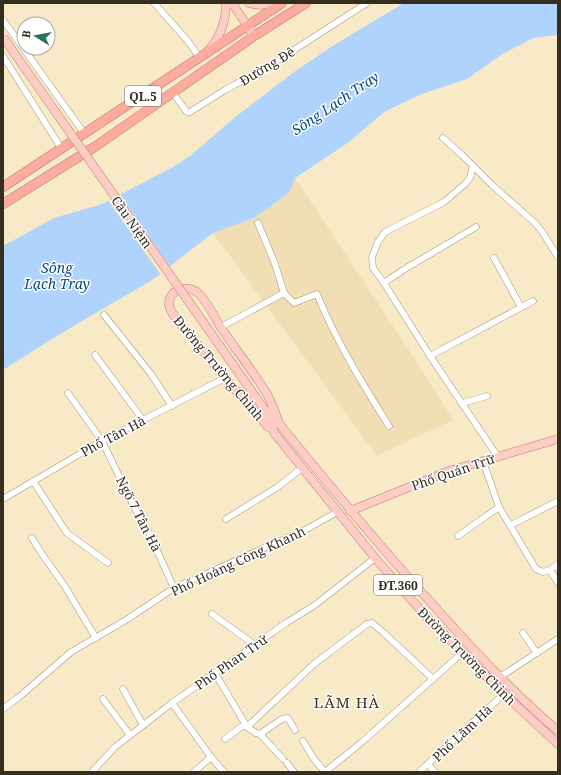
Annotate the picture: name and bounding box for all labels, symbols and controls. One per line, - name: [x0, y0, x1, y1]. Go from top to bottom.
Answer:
- north arrow: [16, 16, 56, 56]
- text: B: [18, 29, 34, 39]
- street label: Đường Đê: [236, 42, 298, 90]
- water label: Sông Lạch Tray: [288, 67, 382, 139]
- road number: QL.5: [125, 86, 161, 106]
- street label: Cầu Niệm: [107, 192, 157, 252]
- water label: Sông Lạch Tray: [23, 258, 90, 293]
- street label: Đường Trường Chinh: [170, 312, 268, 424]
- street label: Phố Tân Hà: [77, 411, 149, 461]
- street label: Phố Quán Trữ: [409, 449, 497, 495]
- street label: Ngõ 7 Tân Hà: [112, 473, 166, 555]
- street label: Phố Hoàng Công Khanh: [168, 522, 308, 600]
- road number: ĐT.360: [374, 575, 422, 595]
- street label: Đường Trường Chinh: [414, 603, 520, 709]
- street label: Phố Phan Trứ: [191, 630, 271, 694]
- district label: LÃM HÀ: [314, 692, 380, 712]
- street label: Phố Lãm Hà: [428, 701, 496, 765]

